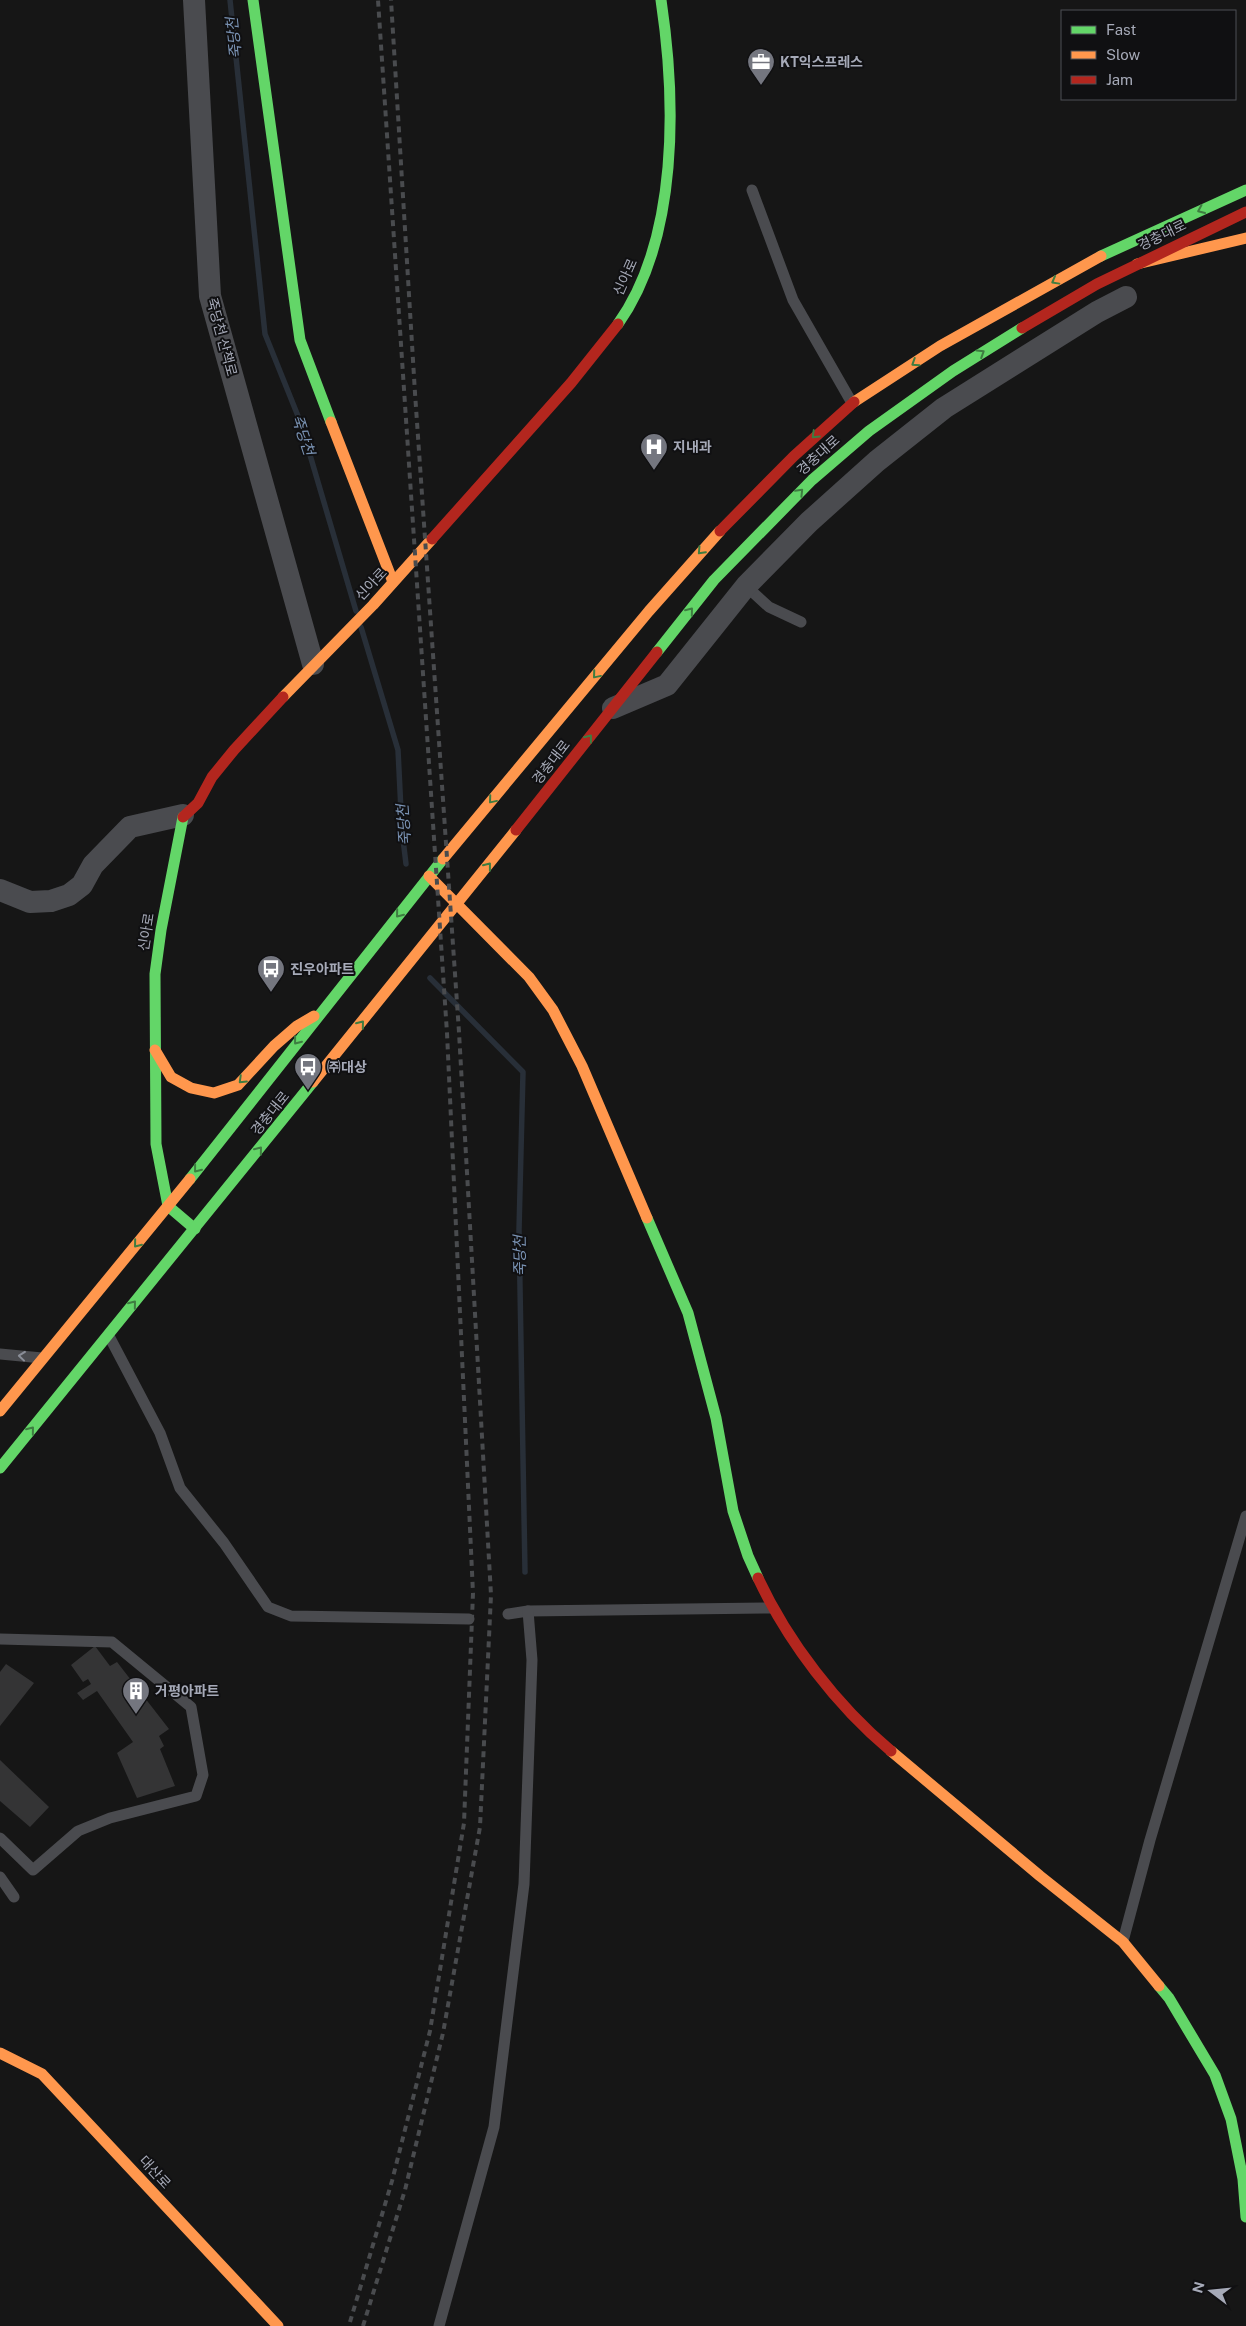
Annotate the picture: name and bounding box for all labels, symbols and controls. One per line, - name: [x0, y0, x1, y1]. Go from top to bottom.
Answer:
- legend: [1061, 10, 1236, 100]
- water label: 죽당천: [223, 14, 244, 60]
- text: Fast: [1106, 21, 1136, 38]
- text: Slow: [1106, 46, 1141, 63]
- office icon: KT익스프레스: [746, 47, 776, 86]
- place label: KT익스프레스: [780, 54, 863, 70]
- text: Jam: [1106, 71, 1133, 88]
- one-way arrow: [1197, 204, 1206, 215]
- street label: 경충대로: [1135, 216, 1189, 253]
- street label: 신아로: [610, 256, 640, 298]
- one-way arrow: [1052, 275, 1061, 285]
- street label: 죽당천 산책로: [204, 296, 240, 378]
- one-way arrow: [975, 350, 984, 360]
- one-way arrow: [911, 356, 920, 366]
- water label: 죽당천: [289, 413, 319, 459]
- one-way arrow: [812, 429, 821, 438]
- hospital icon: 지내과: [639, 432, 669, 471]
- street label: 경충대로: [793, 432, 843, 478]
- place label: 지내과: [673, 439, 712, 455]
- one-way arrow: [794, 489, 803, 498]
- one-way arrow: [698, 545, 707, 554]
- street label: 신아로: [352, 564, 390, 604]
- one-way arrow: [684, 608, 692, 617]
- one-way arrow: [593, 669, 602, 678]
- one-way arrow: [583, 735, 591, 744]
- street label: 경충대로: [529, 737, 573, 787]
- one-way arrow: [489, 794, 498, 803]
- water label: 죽당천: [393, 802, 413, 846]
- one-way arrow: [483, 863, 491, 872]
- one-way arrow: [396, 908, 404, 917]
- street label: 신아로: [135, 912, 157, 952]
- bus stop icon: 진우아파트: [256, 954, 286, 993]
- place label: 진우아파트: [290, 961, 355, 977]
- one-way arrow: [355, 1021, 363, 1030]
- one-way arrow: [294, 1035, 303, 1045]
- bus stop icon: ㈜대상: [293, 1052, 323, 1091]
- place label: ㈜대상: [327, 1059, 367, 1075]
- one-way arrow: [239, 1074, 248, 1083]
- street label: 경충대로: [248, 1088, 293, 1138]
- one-way arrow: [253, 1147, 262, 1156]
- one-way arrow: [194, 1163, 203, 1172]
- water label: 죽당천: [511, 1233, 528, 1277]
- one-way arrow: [134, 1238, 142, 1247]
- one-way arrow: [128, 1301, 137, 1310]
- one-way arrow: [18, 1351, 26, 1362]
- one-way arrow: [25, 1427, 33, 1436]
- building icon: 거평아파트: [121, 1676, 151, 1715]
- place label: 거평아파트: [155, 1683, 220, 1699]
- street label: 대산로: [136, 2152, 174, 2192]
- north arrow: [1186, 2266, 1236, 2316]
- text: N: [1189, 2280, 1208, 2295]

